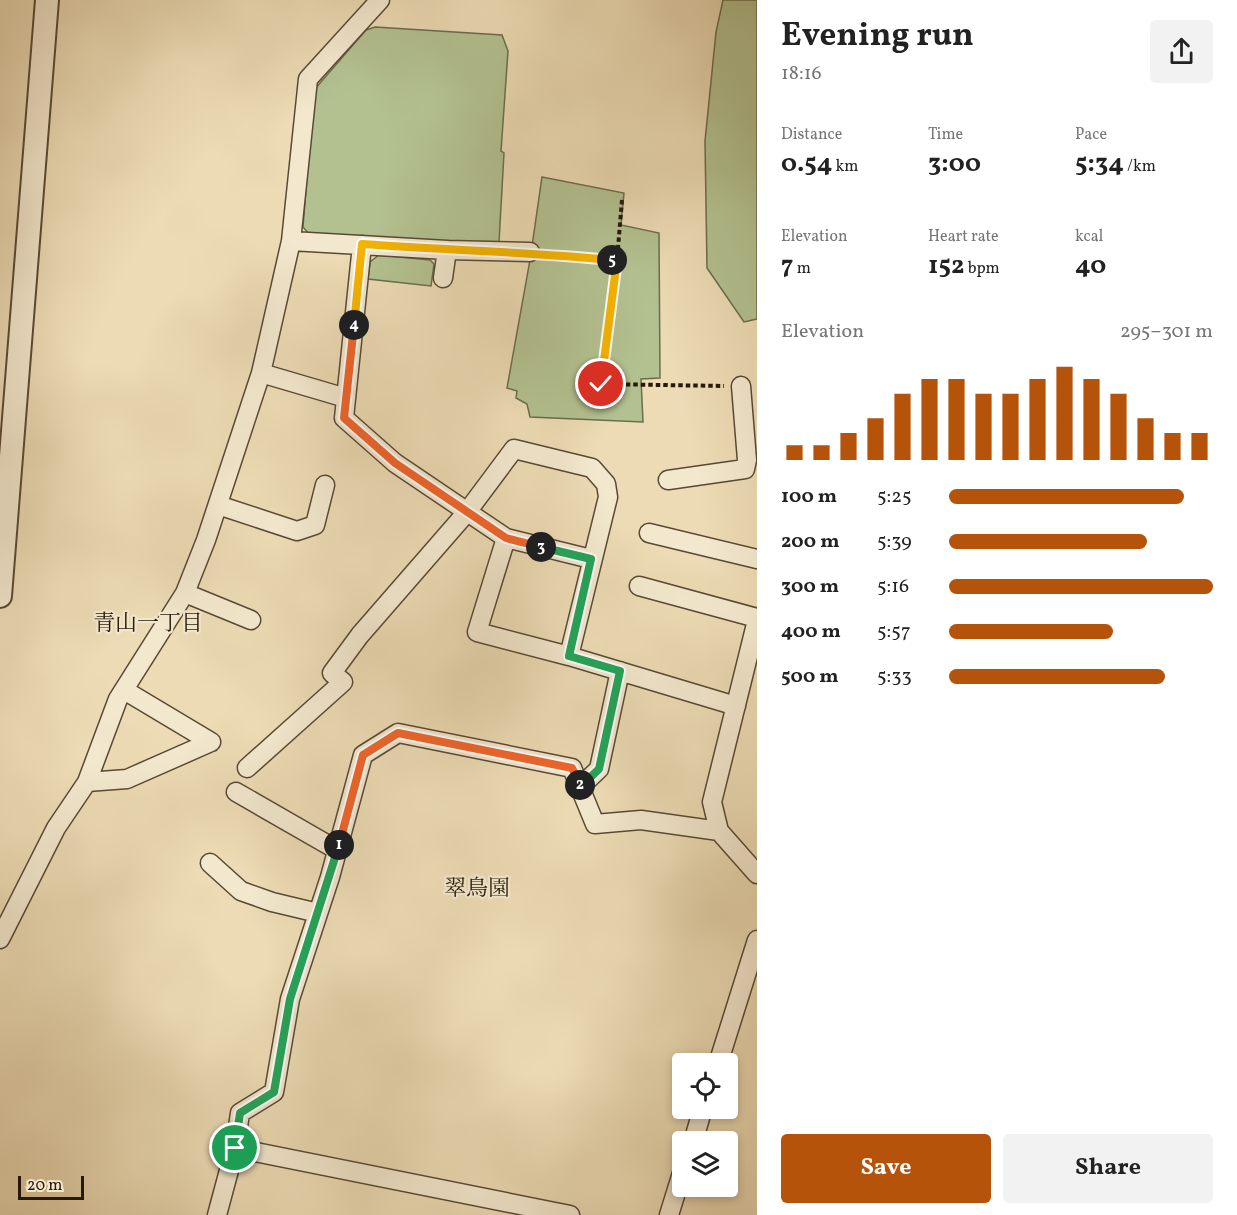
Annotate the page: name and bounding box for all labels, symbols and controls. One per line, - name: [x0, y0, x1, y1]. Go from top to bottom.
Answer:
- text: Evening run: [781, 14, 974, 60]
- button: share: [1150, 20, 1213, 83]
- text: 18:16: [781, 60, 822, 88]
- text: Distance: [781, 124, 842, 146]
- text: Time: [928, 124, 963, 146]
- text: Pace: [1075, 124, 1107, 146]
- text: 0.54: [781, 146, 832, 182]
- text: 3:00: [928, 146, 981, 182]
- text: 5:34: [1075, 146, 1124, 182]
- text: km: [832, 156, 859, 178]
- text: /km: [1124, 156, 1156, 178]
- text: Elevation: [781, 226, 848, 248]
- text: Heart rate: [928, 226, 999, 248]
- text: kcal: [1075, 226, 1103, 248]
- pin: 5: [597, 245, 627, 275]
- text: 7: [781, 248, 793, 284]
- text: 152: [928, 248, 964, 284]
- text: 40: [1075, 248, 1106, 284]
- text: 5: [608, 249, 616, 271]
- text: m: [793, 258, 811, 280]
- text: bpm: [964, 258, 1000, 280]
- pin: 4: [339, 310, 369, 340]
- text: 4: [349, 314, 359, 336]
- text: Elevation: [781, 318, 864, 346]
- text: 295–301 m: [1120, 318, 1213, 346]
- pin: [575, 358, 626, 409]
- icon: check: [584, 367, 617, 400]
- text: 100 m: [781, 483, 837, 511]
- text: 5:25: [877, 483, 912, 511]
- text: 200 m: [781, 528, 839, 556]
- text: 5:39: [877, 528, 912, 556]
- pin: 3: [526, 532, 556, 562]
- text: 3: [537, 536, 545, 558]
- text: 300 m: [781, 573, 839, 601]
- text: 5:16: [877, 573, 909, 601]
- district label: 青山一丁目: [93, 609, 203, 640]
- text: 400 m: [781, 618, 841, 646]
- text: 5:57: [877, 618, 911, 646]
- text: 500 m: [781, 663, 839, 691]
- text: 5:33: [877, 663, 912, 691]
- pin: 2: [565, 770, 595, 800]
- text: 2: [576, 774, 584, 796]
- pin: 1: [324, 830, 354, 860]
- text: 1: [336, 834, 342, 856]
- district label: 翠鳥園: [444, 874, 510, 905]
- map controls: [672, 1053, 738, 1197]
- button: locate: [672, 1053, 738, 1119]
- pin: [209, 1122, 260, 1173]
- icon: arrive: [218, 1131, 251, 1164]
- button: layers: [672, 1131, 738, 1197]
- button: Save: [781, 1134, 991, 1203]
- button: Share: [1003, 1134, 1213, 1203]
- scale bar: [18, 1173, 84, 1200]
- text: 20 m: [27, 1175, 62, 1197]

